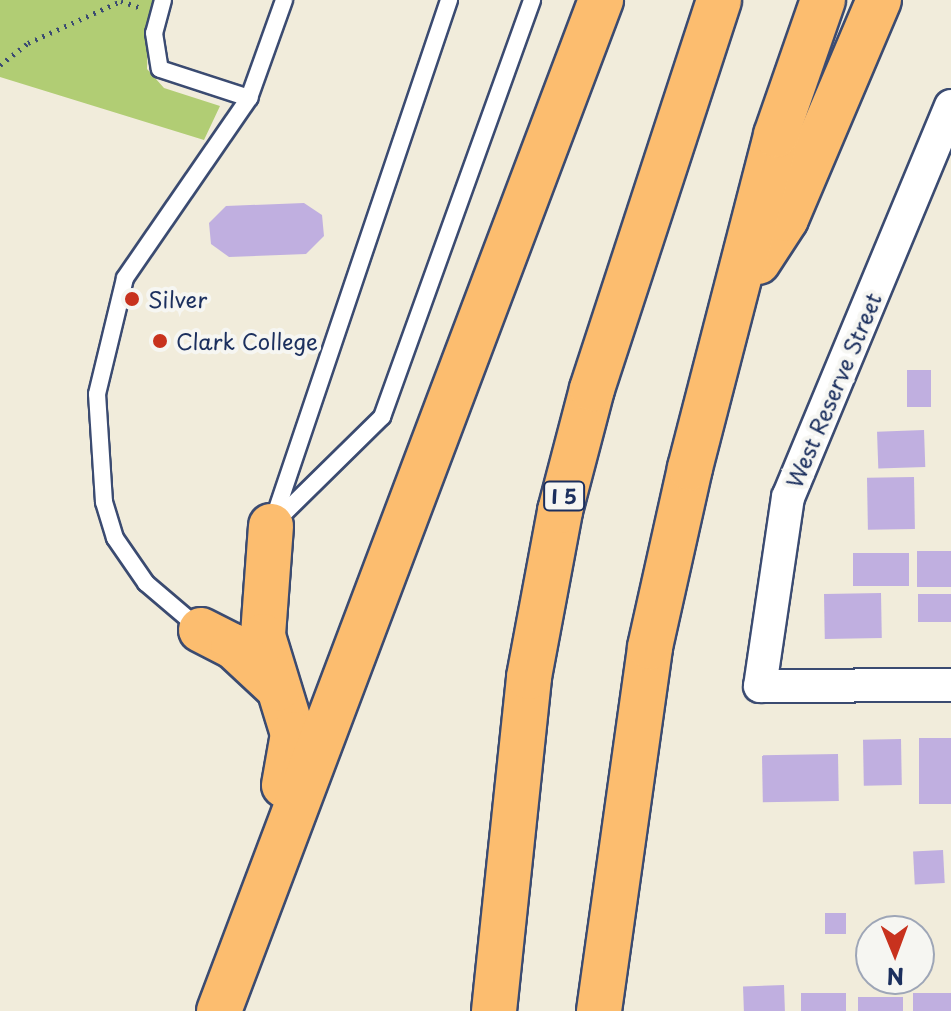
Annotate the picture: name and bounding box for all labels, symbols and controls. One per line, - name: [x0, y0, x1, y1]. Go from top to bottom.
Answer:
- place label: Silver: [148, 286, 207, 312]
- street label: West Reserve Street: [780, 288, 886, 492]
- marker: Silver: [123, 290, 141, 308]
- place label: Clark College: [176, 328, 318, 354]
- marker: Clark College: [151, 332, 169, 350]
- road number: I 5: [542, 480, 586, 512]
- north arrow: [855, 915, 935, 995]
- text: N: [886, 961, 904, 994]

